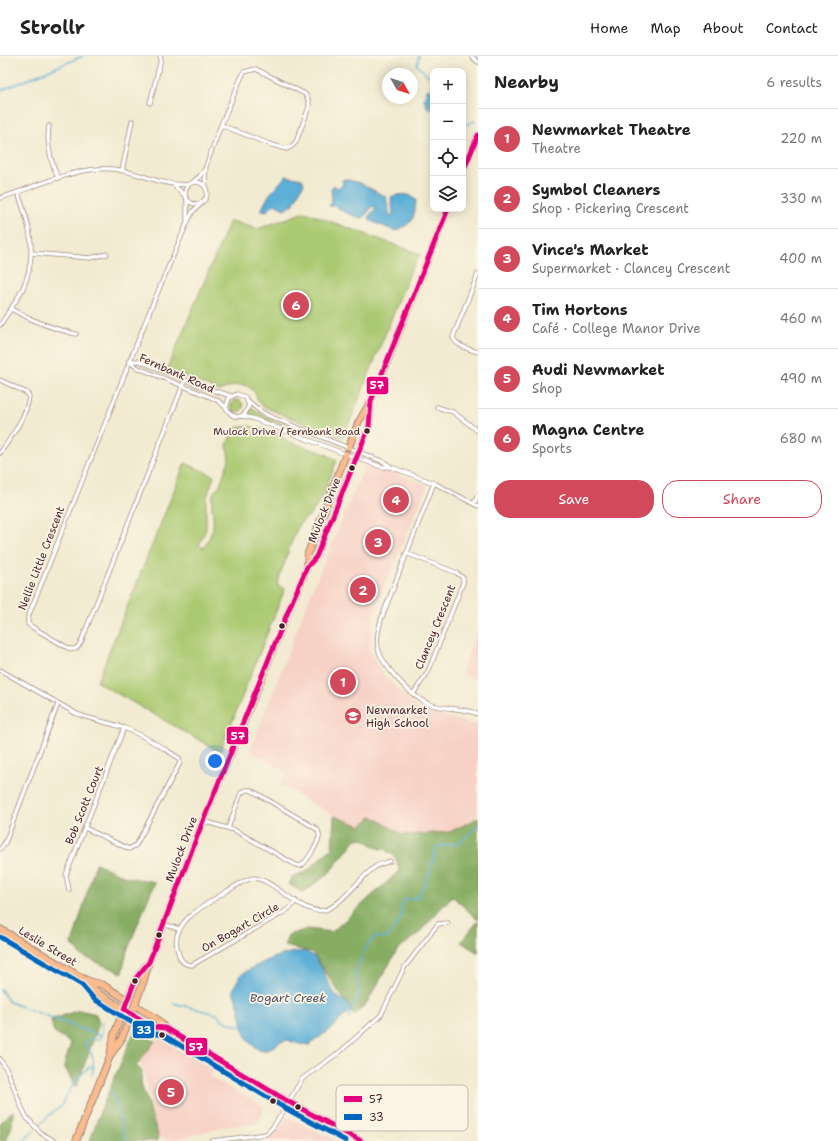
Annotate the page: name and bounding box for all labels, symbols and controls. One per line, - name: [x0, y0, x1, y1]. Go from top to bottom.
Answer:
- text: Strollr: [20, 15, 85, 40]
- text: Home: [590, 19, 629, 37]
- text: Map: [651, 19, 681, 37]
- text: About: [703, 19, 744, 37]
- text: Contact: [766, 19, 818, 37]
- north arrow: [382, 68, 418, 104]
- map controls: [430, 68, 466, 212]
- button: +: [430, 68, 466, 104]
- text: Nearby: [494, 71, 559, 93]
- text: 6 results: [766, 74, 822, 91]
- button: −: [430, 104, 466, 140]
- text: Newmarket Theatre: [532, 120, 691, 140]
- text: 1: [504, 130, 510, 147]
- text: 220 m: [780, 130, 822, 147]
- button: locate: [430, 140, 466, 176]
- text: Theatre: [532, 140, 581, 157]
- button: layers: [430, 176, 466, 212]
- text: Symbol Cleaners: [532, 180, 661, 200]
- text: 2: [502, 190, 512, 207]
- text: 330 m: [780, 190, 822, 207]
- text: Shop · Pickering Crescent: [532, 200, 689, 217]
- text: Vince's Market: [532, 240, 649, 260]
- text: 3: [502, 250, 512, 267]
- text: 400 m: [779, 250, 822, 267]
- text: Supermarket · Clancey Crescent: [532, 260, 730, 277]
- pin: 6: [283, 290, 309, 320]
- text: Tim Hortons: [532, 300, 628, 320]
- text: 4: [502, 310, 512, 327]
- text: 460 m: [780, 310, 822, 327]
- text: Café · College Manor Drive: [532, 320, 701, 337]
- street label: Fernbank Road: [137, 350, 217, 397]
- text: Audi Newmarket: [532, 360, 664, 380]
- text: 5: [503, 370, 511, 387]
- text: 490 m: [780, 370, 822, 387]
- line badge: 57: [366, 376, 389, 395]
- text: 57: [370, 378, 385, 393]
- text: Shop: [532, 380, 562, 397]
- text: Magna Centre: [532, 420, 644, 440]
- place label: Mulock Drive / Fernbank Road: [213, 425, 361, 438]
- marker: Mulock Drive / Fernbank Road: [362, 426, 372, 436]
- text: 6: [502, 430, 512, 447]
- text: 680 m: [780, 430, 822, 447]
- text: Sports: [532, 440, 572, 457]
- unlabelled marker: [347, 463, 357, 473]
- street label: Mulock Drive: [305, 475, 344, 545]
- button: Save: [494, 480, 654, 518]
- button: Share: [662, 480, 822, 518]
- pin: 4: [383, 485, 409, 515]
- street label: Nellie Little Crescent: [15, 504, 68, 612]
- pin: 3: [365, 527, 391, 557]
- pin: 2: [350, 575, 376, 605]
- street label: Clancey Crescent: [412, 582, 459, 672]
- unlabelled marker: [277, 621, 287, 631]
- pin: 1: [330, 667, 356, 697]
- place label: Newmarket High School: [366, 703, 430, 731]
- school or university icon: Newmarket High School: [343, 706, 363, 726]
- line badge: 57: [226, 726, 249, 745]
- text: 57: [231, 729, 246, 744]
- your location: [205, 751, 225, 771]
- street label: Bob Scott Court: [62, 764, 107, 847]
- street label: Mulock Drive: [162, 814, 201, 884]
- street label: On Bogart Circle: [199, 899, 282, 956]
- street label: Leslie Street: [16, 923, 80, 970]
- unlabelled marker: [154, 930, 164, 940]
- unlabelled marker: [130, 976, 140, 986]
- water label: Bogart Creek: [250, 990, 326, 1006]
- line badge: 33: [132, 1020, 155, 1039]
- text: 33: [136, 1023, 152, 1038]
- unlabelled marker: [157, 1030, 167, 1040]
- line badge: 57: [185, 1037, 208, 1056]
- text: 57: [189, 1040, 204, 1055]
- pin: 5: [158, 1077, 184, 1107]
- legend: [336, 1085, 468, 1131]
- text: 57: [369, 1092, 383, 1107]
- unlabelled marker: [268, 1096, 278, 1106]
- unlabelled marker: [293, 1102, 303, 1112]
- text: 33: [369, 1110, 384, 1125]

